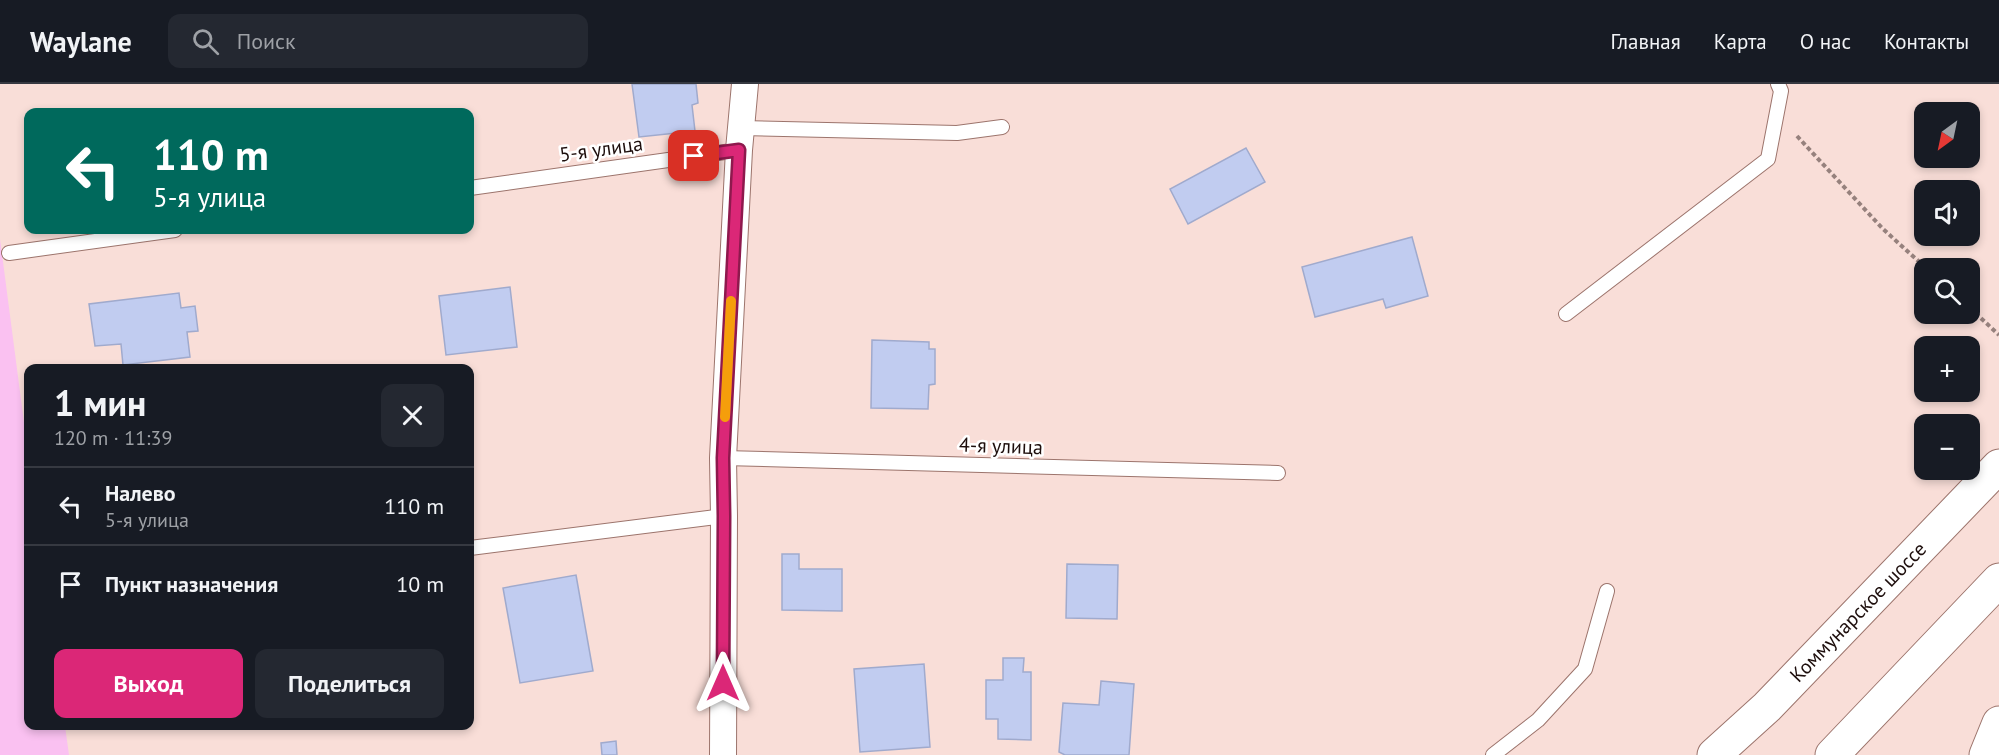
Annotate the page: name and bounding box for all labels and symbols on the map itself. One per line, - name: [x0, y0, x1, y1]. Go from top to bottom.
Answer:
- north arrow: [1914, 102, 1980, 168]
- street label: 5-я улица: [558, 130, 644, 168]
- pin: [668, 130, 719, 181]
- street label: 4-я улица: [959, 432, 1043, 460]
- street label: Коммунарское шоссе: [1784, 536, 1932, 688]
- position arrow: [691, 651, 755, 715]

